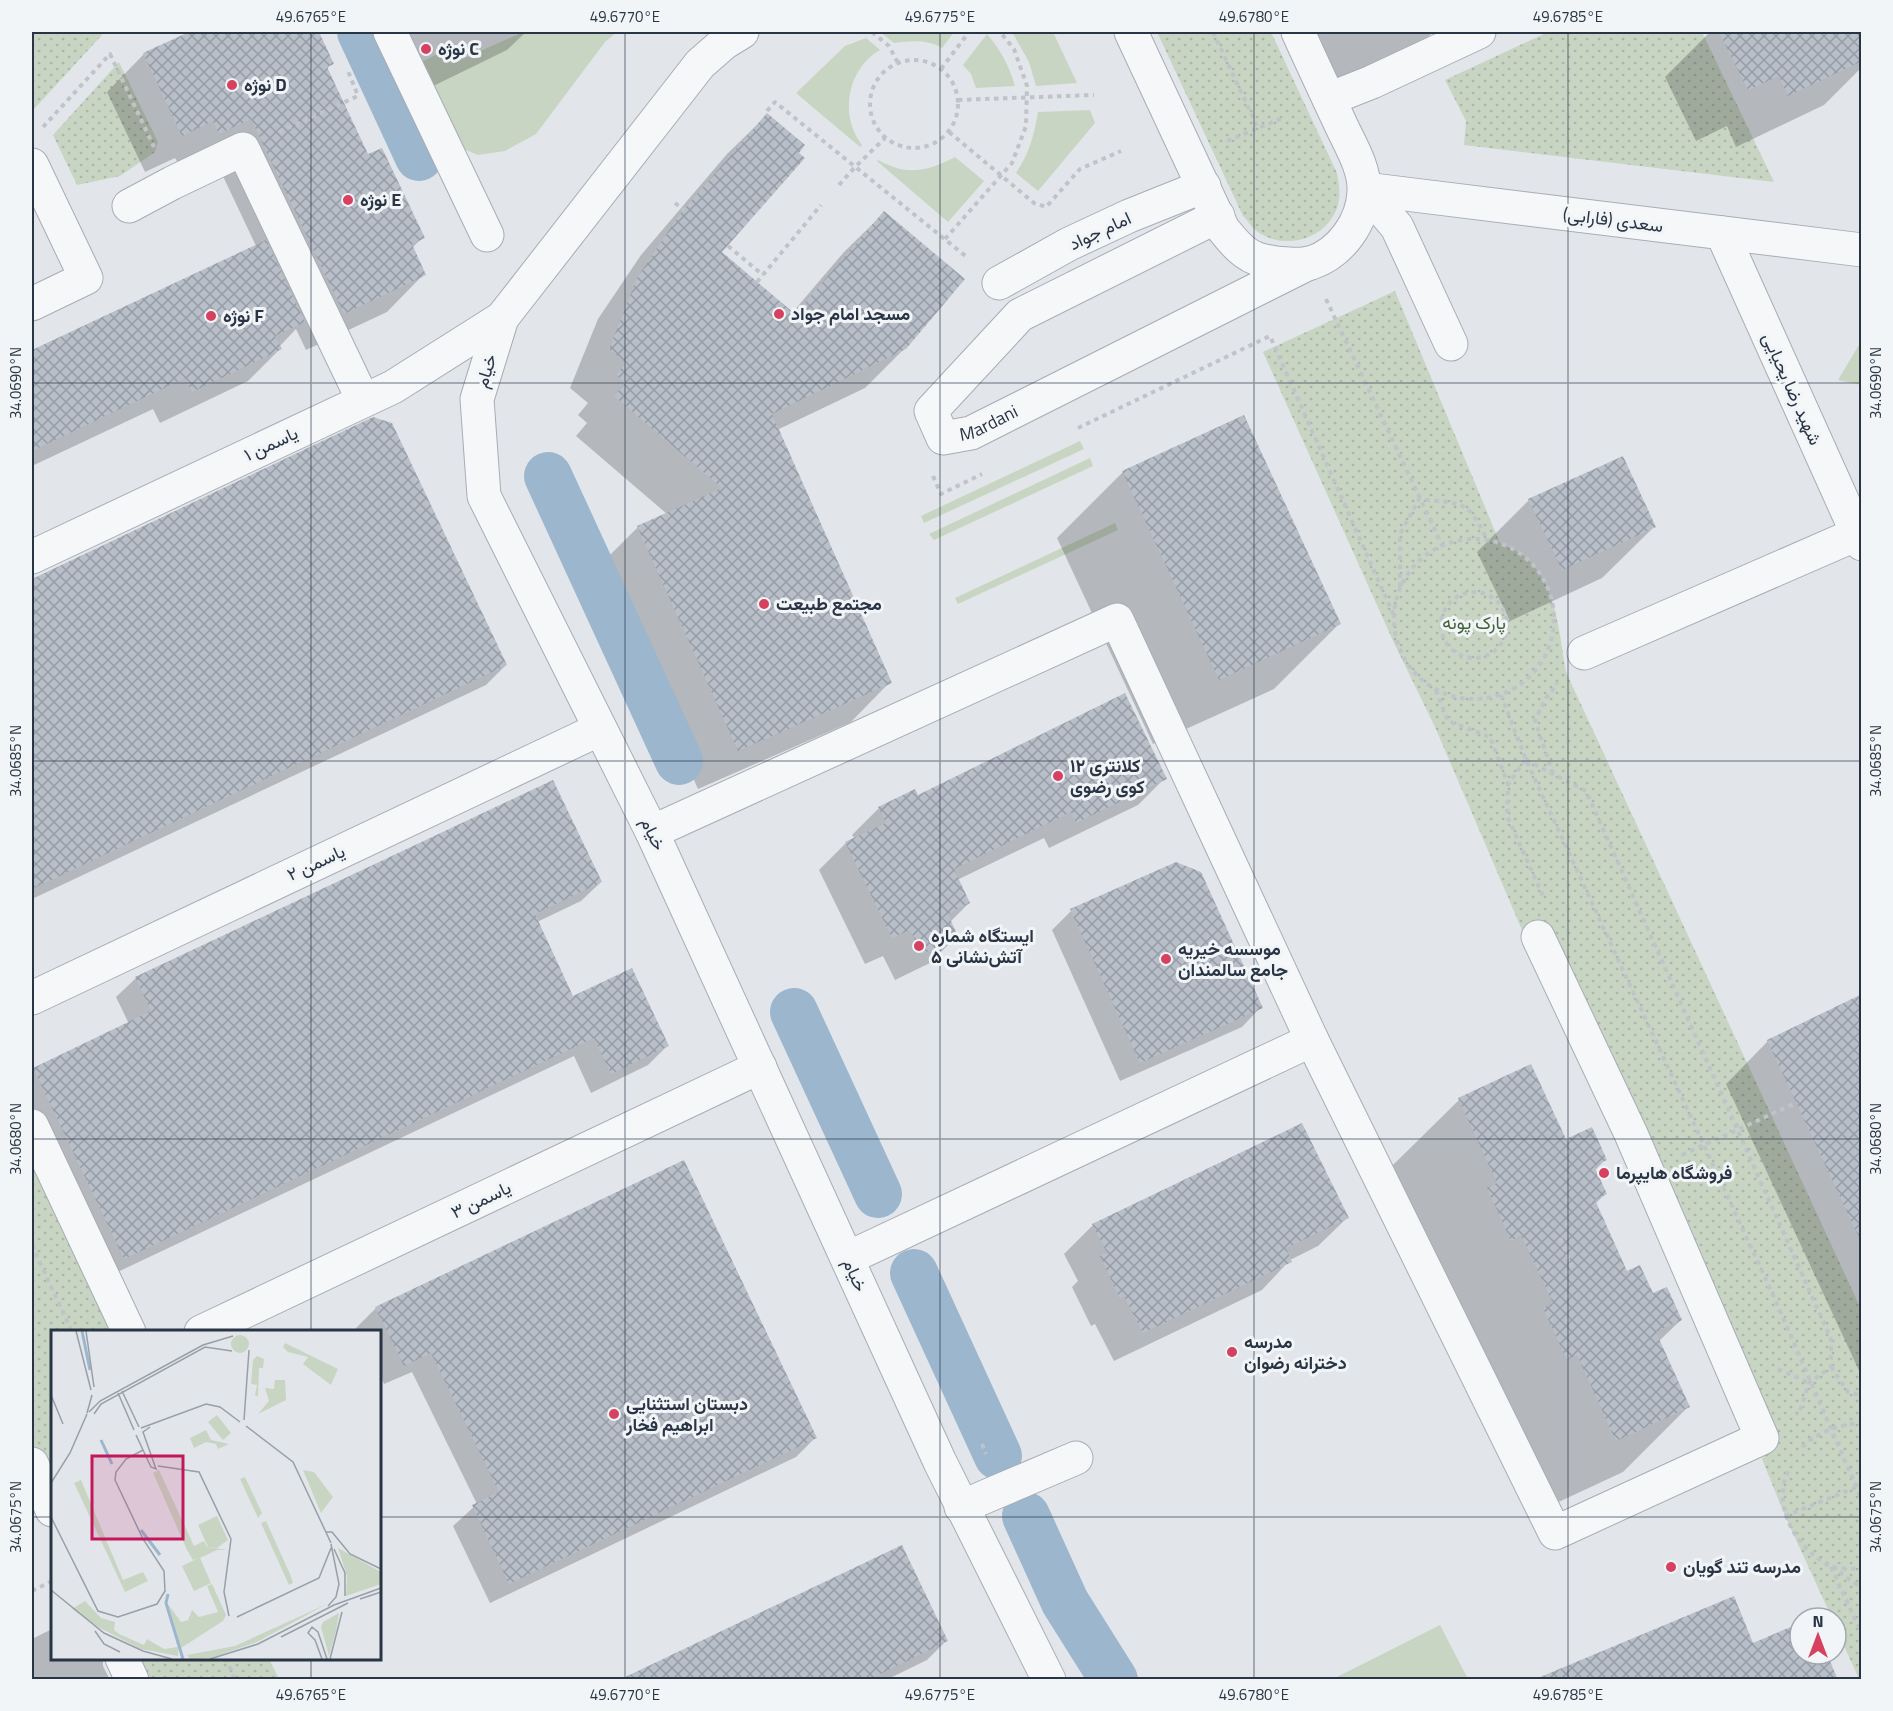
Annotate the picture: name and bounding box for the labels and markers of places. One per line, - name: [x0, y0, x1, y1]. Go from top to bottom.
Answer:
- place label: نوژه C: [438, 35, 479, 62]
- marker: نوژه C: [419, 42, 433, 56]
- place label: نوژه D: [244, 71, 287, 98]
- marker: نوژه D: [225, 78, 239, 92]
- place label: نوژه E: [360, 186, 401, 213]
- marker: نوژه E: [341, 193, 355, 207]
- place label: مسجد امام جواد: [791, 300, 911, 327]
- place label: نوژه F: [223, 302, 264, 329]
- marker: مسجد امام جواد: [772, 307, 786, 321]
- marker: نوژه F: [204, 309, 218, 323]
- place label: مجتمع طبیعت: [776, 590, 882, 617]
- marker: مجتمع طبیعت: [757, 597, 771, 611]
- place label: کلانتری ۱۲ کوی رضوی: [1070, 752, 1145, 800]
- marker: کلانتری ۱۲ کوی رضوی: [1051, 769, 1065, 783]
- place label: ایستگاه شماره ۵ آتش‌نشانی: [931, 922, 1034, 970]
- place label: موسسه خیریه جامع سالمندان: [1178, 935, 1288, 983]
- marker: ایستگاه شماره ۵ آتش‌نشانی: [912, 939, 926, 953]
- marker: موسسه خیریه جامع سالمندان: [1159, 952, 1173, 966]
- place label: فروشگاه هایپرما: [1616, 1159, 1733, 1186]
- marker: فروشگاه هایپرما: [1597, 1166, 1611, 1180]
- place label: مدرسه دخترانه رضوان: [1244, 1328, 1347, 1376]
- marker: مدرسه دخترانه رضوان: [1225, 1345, 1239, 1359]
- place label: دبستان استثنایی ابراهیم فخار: [625, 1390, 748, 1438]
- marker: دبستان استثنایی ابراهیم فخار: [607, 1407, 621, 1421]
- place label: مدرسه تند گویان: [1683, 1553, 1801, 1580]
- marker: مدرسه تند گویان: [1664, 1560, 1678, 1574]

